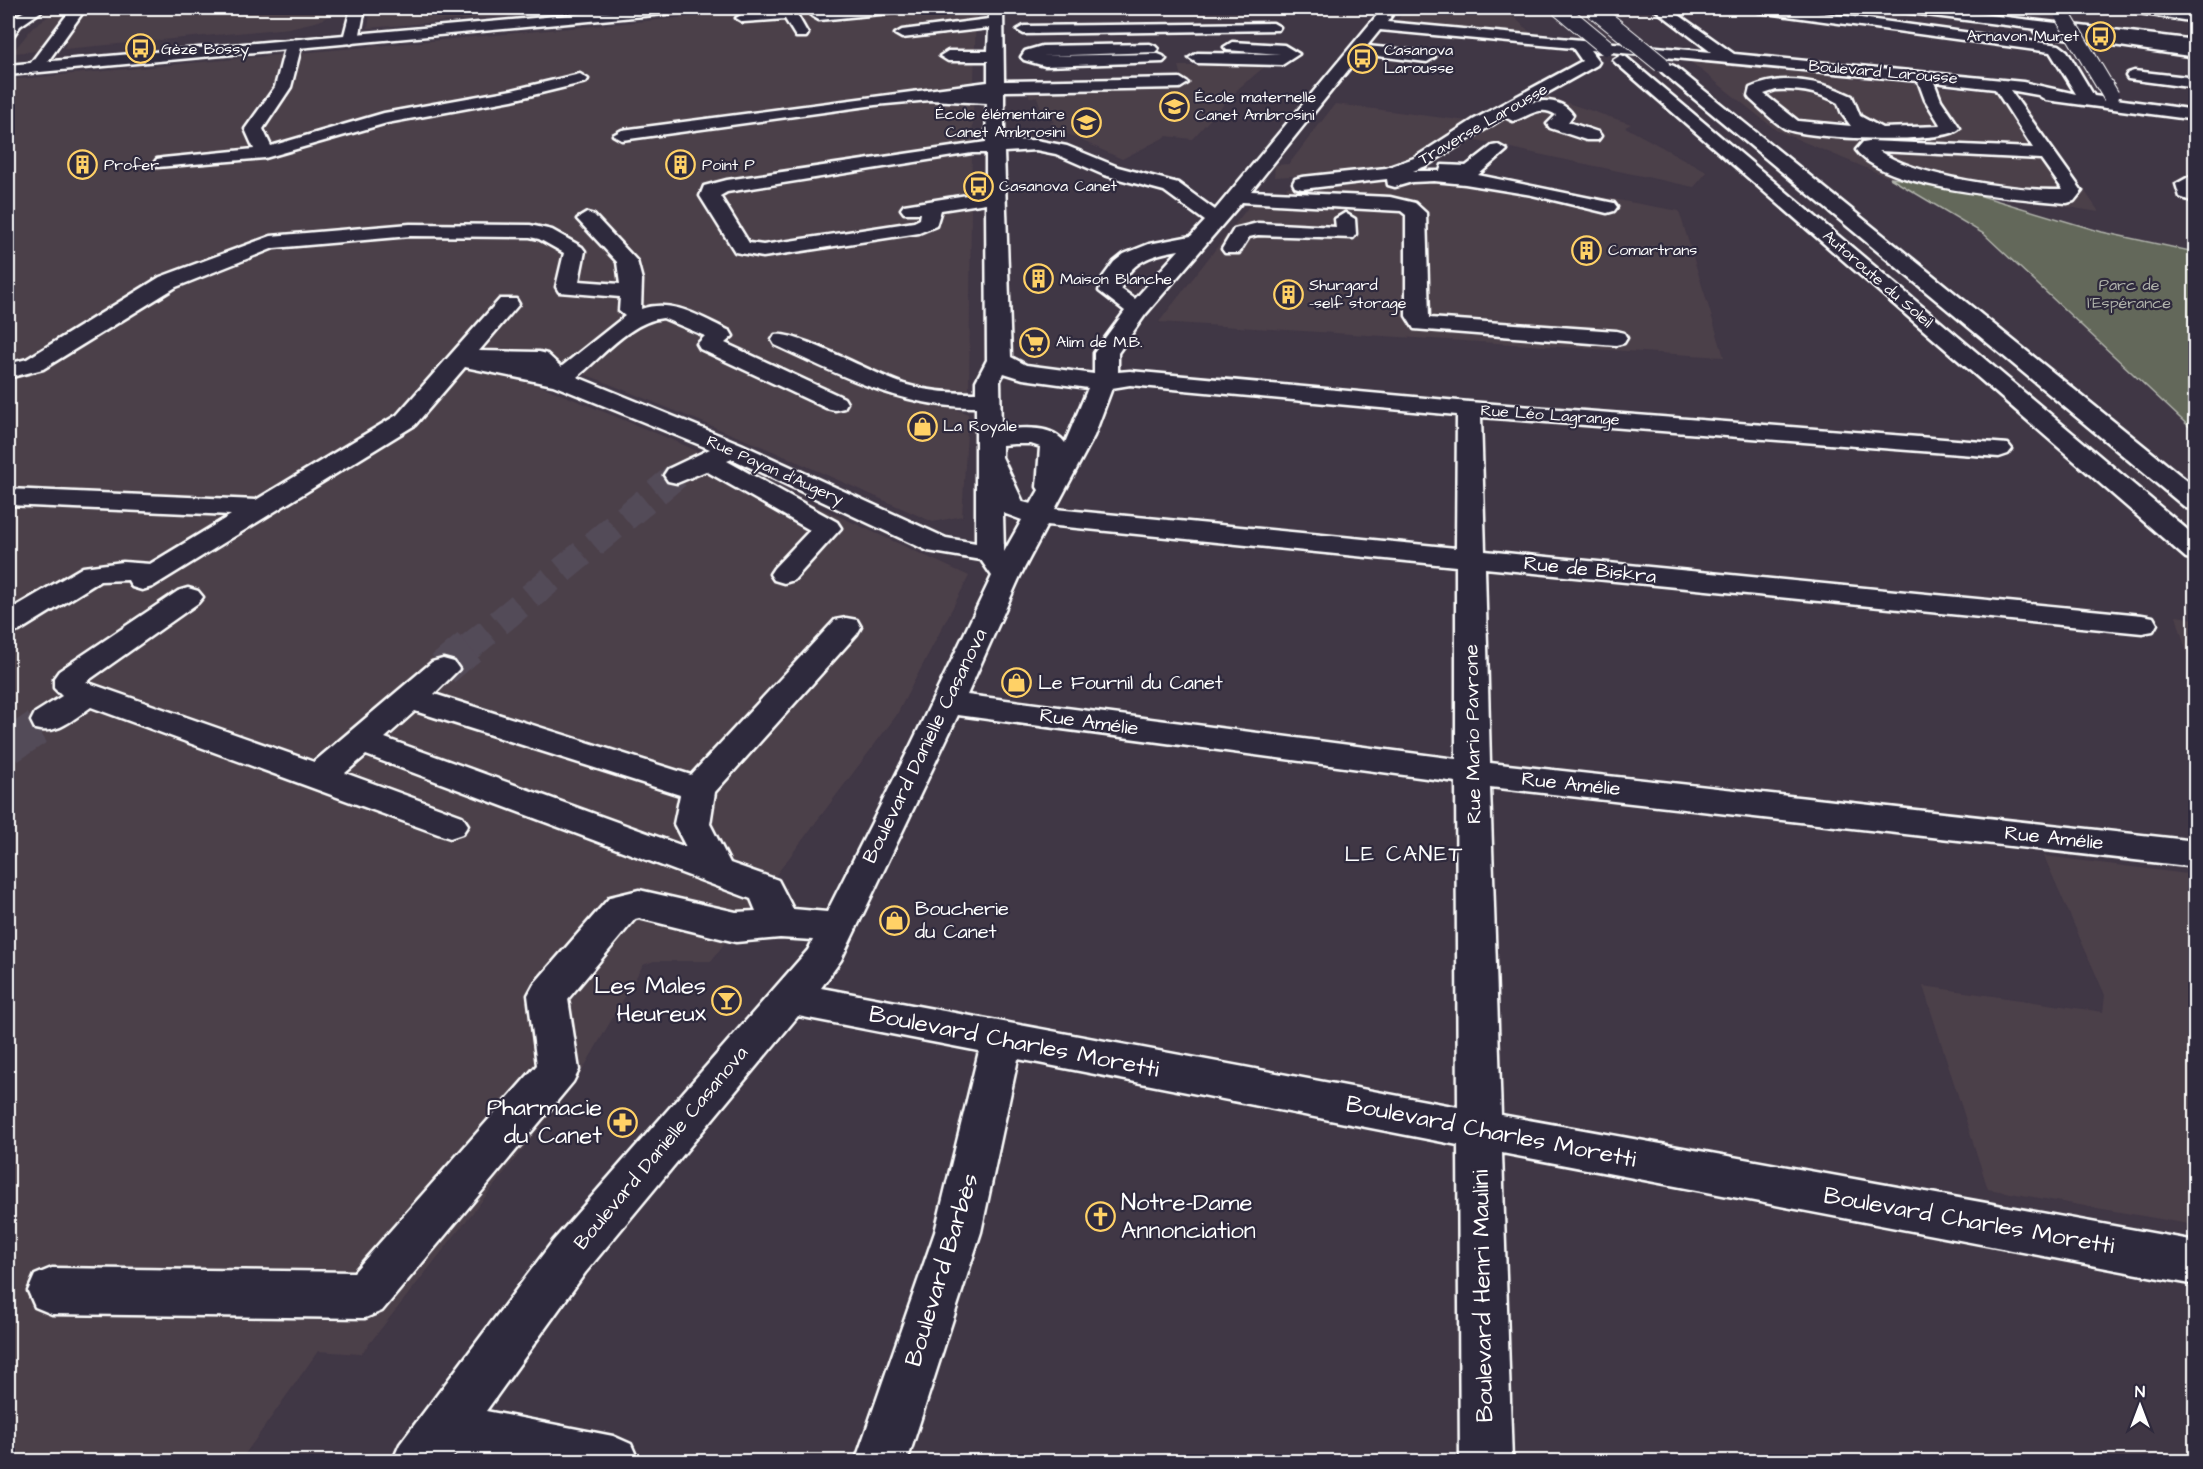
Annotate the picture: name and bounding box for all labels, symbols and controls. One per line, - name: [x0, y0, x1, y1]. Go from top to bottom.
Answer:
- bus stop icon: Arnavon Muret: [2084, 20, 2116, 52]
- place label: Arnavon Muret: [1967, 25, 2080, 47]
- bus stop icon: Gèze Bossy: [124, 33, 156, 65]
- place label: Gèze Bossy: [161, 38, 249, 61]
- place label: Casanova Larousse: [1384, 39, 1454, 79]
- bus stop icon: Casanova Larousse: [1347, 43, 1379, 75]
- street label: Boulevard Larousse: [1808, 55, 1959, 90]
- street label: Traverse Larousse: [1414, 78, 1552, 170]
- place label: École maternelle Canet Ambrosini: [1195, 86, 1316, 126]
- school or university icon: École maternelle Canet Ambrosini: [1158, 90, 1190, 122]
- place label: École élémentaire Canet Ambrosini: [935, 103, 1066, 143]
- school or university icon: École élémentaire Canet Ambrosini: [1070, 107, 1102, 139]
- building icon: Profer: [67, 149, 99, 181]
- building icon: Point P: [665, 149, 697, 181]
- place label: Profer: [104, 154, 159, 176]
- place label: Point P: [702, 154, 755, 176]
- bus stop icon: Casanova Canet: [962, 170, 994, 202]
- place label: Casanova Canet: [999, 175, 1118, 197]
- street label: Autoroute du Soleil: [1818, 225, 1938, 333]
- building icon: Comartrans: [1571, 234, 1603, 266]
- place label: Comartrans: [1608, 239, 1697, 261]
- building icon: Maison Blanche: [1023, 263, 1055, 295]
- place label: Maison Blanche: [1060, 268, 1172, 290]
- place label: Shurgard -self storage: [1309, 274, 1407, 315]
- park label: Parc de l'Espérance: [2087, 274, 2171, 314]
- building icon: Shurgard -self storage: [1272, 278, 1304, 310]
- supermarket icon: Alim de M.B.: [1019, 326, 1051, 358]
- place label: Alim de M.B.: [1056, 331, 1142, 353]
- street label: Rue Léo Lagrange: [1480, 399, 1620, 432]
- shop icon: La Royale: [906, 410, 938, 442]
- place label: La Royale: [943, 415, 1017, 438]
- street label: Rue Payan d'Augery: [703, 430, 847, 511]
- street label: Rue de Biskra: [1522, 549, 1658, 591]
- street label: Boulevard Danielle Casanova: [856, 624, 994, 868]
- street label: Rue Mario Pavrone: [1457, 644, 1489, 824]
- shop icon: Le Fournil du Canet: [1001, 667, 1033, 699]
- place label: Le Fournil du Canet: [1038, 669, 1223, 697]
- street label: Rue Amélie: [1038, 701, 1140, 743]
- street label: Rue Amélie: [1520, 765, 1622, 803]
- street label: Rue Amélie: [2003, 819, 2105, 857]
- district label: LE CANET: [1344, 839, 1464, 870]
- place label: Boucherie du Canet: [915, 895, 1009, 946]
- shop icon: Boucherie du Canet: [878, 904, 910, 936]
- place label: Les Males Heureux: [594, 969, 707, 1031]
- bar icon: Les Males Heureux: [711, 984, 743, 1016]
- street label: Boulevard Charles Moretti: [866, 997, 1162, 1087]
- street label: Boulevard Danielle Casanova: [567, 1040, 755, 1256]
- street label: Boulevard Charles Moretti: [1343, 1087, 1639, 1177]
- place label: Pharmacie du Canet: [487, 1091, 602, 1153]
- pharmacy icon: Pharmacie du Canet: [607, 1106, 639, 1138]
- street label: Boulevard Barbès: [896, 1169, 988, 1371]
- street label: Boulevard Henri Maulini: [1464, 1169, 1502, 1423]
- street label: Boulevard Charles Moretti: [1821, 1179, 2117, 1263]
- place label: Notre-Dame Annonciation: [1121, 1186, 1256, 1248]
- church icon: Notre-Dame Annonciation: [1084, 1201, 1116, 1233]
- north arrow: [2110, 1376, 2170, 1436]
- text: N: [2135, 1381, 2145, 1403]

